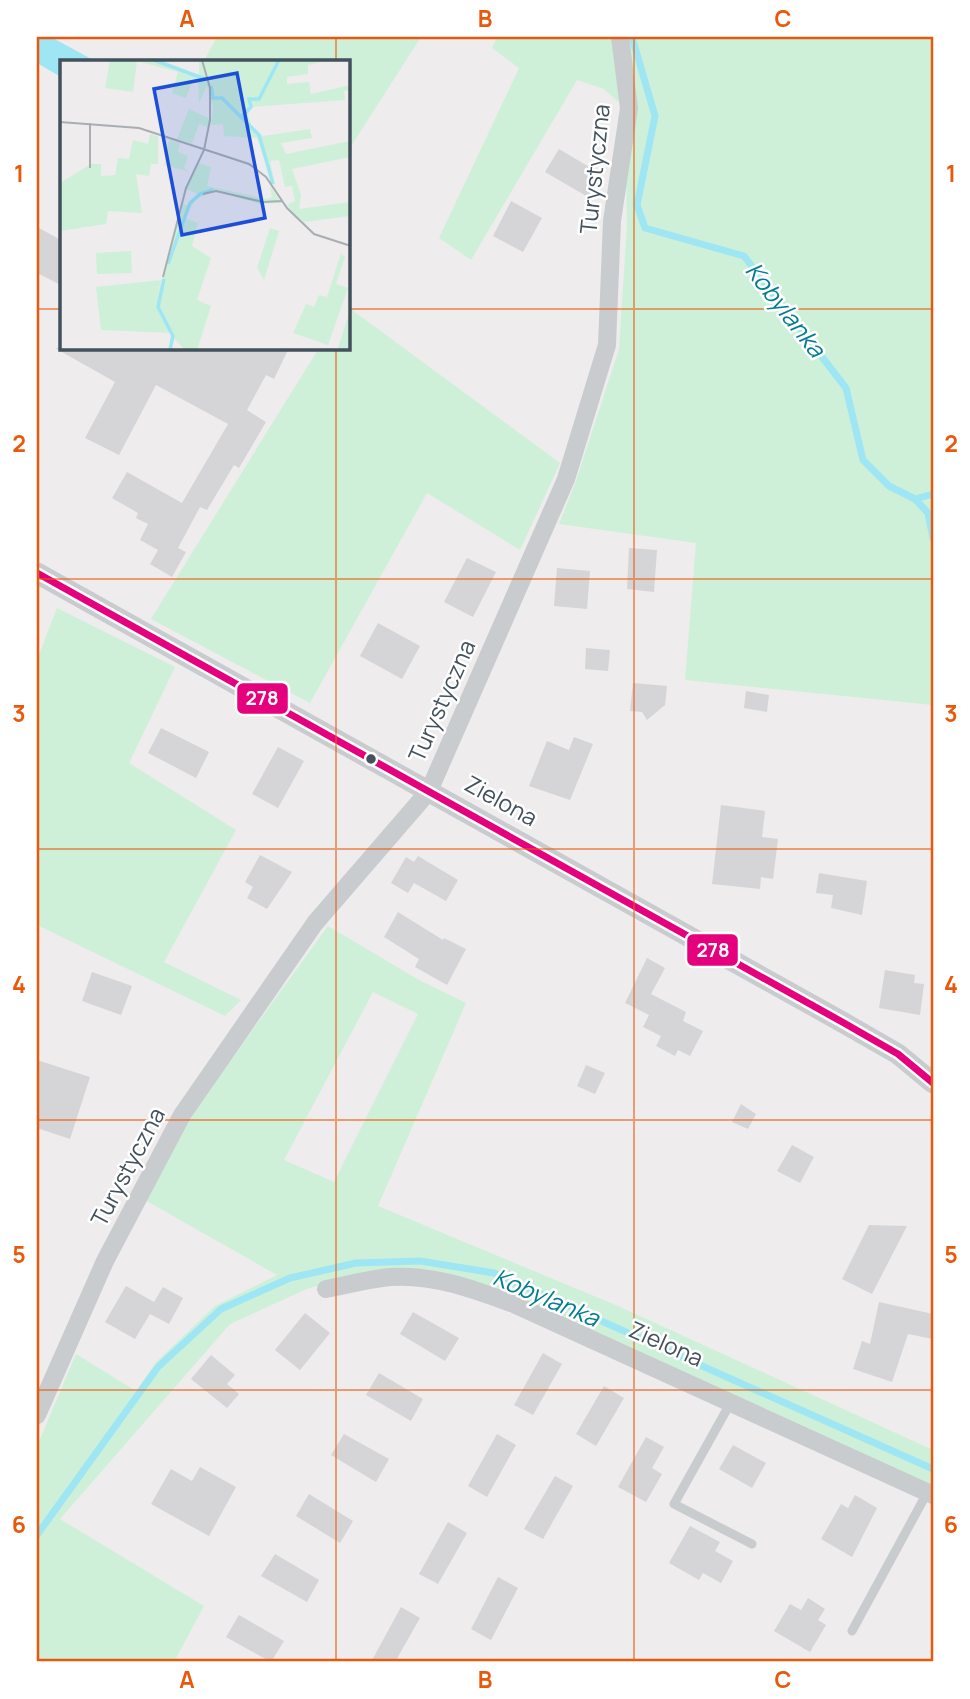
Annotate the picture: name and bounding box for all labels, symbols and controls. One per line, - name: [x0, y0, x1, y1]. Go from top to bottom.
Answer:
- text: A: [179, 2, 195, 34]
- text: B: [478, 2, 492, 34]
- text: C: [775, 2, 792, 34]
- inset map: [60, 60, 350, 350]
- street label: Turystyczna: [571, 102, 617, 235]
- text: 1: [14, 157, 24, 189]
- text: 1: [946, 157, 956, 189]
- water label: Kobylanka: [739, 255, 835, 365]
- text: 2: [12, 427, 26, 459]
- text: 2: [944, 427, 958, 459]
- street label: Turystyczna: [400, 634, 482, 767]
- line badge: 278: [236, 682, 289, 715]
- text: 278: [245, 685, 279, 711]
- text: 3: [12, 697, 26, 729]
- text: 3: [944, 697, 958, 729]
- unlabelled marker: [364, 752, 378, 766]
- street label: Zielona: [459, 767, 544, 833]
- line badge: 278: [686, 933, 739, 967]
- text: 278: [696, 937, 730, 963]
- text: 4: [12, 968, 26, 1000]
- text: 4: [944, 968, 958, 1000]
- street label: Turystyczna: [82, 1101, 172, 1232]
- text: 5: [12, 1238, 26, 1270]
- text: 5: [944, 1238, 958, 1270]
- water label: Kobylanka: [489, 1260, 606, 1334]
- street label: Zielona: [624, 1313, 709, 1374]
- text: 6: [12, 1508, 26, 1540]
- text: 6: [944, 1508, 958, 1540]
- text: A: [179, 1663, 195, 1695]
- text: B: [478, 1663, 492, 1695]
- text: C: [775, 1663, 792, 1695]

